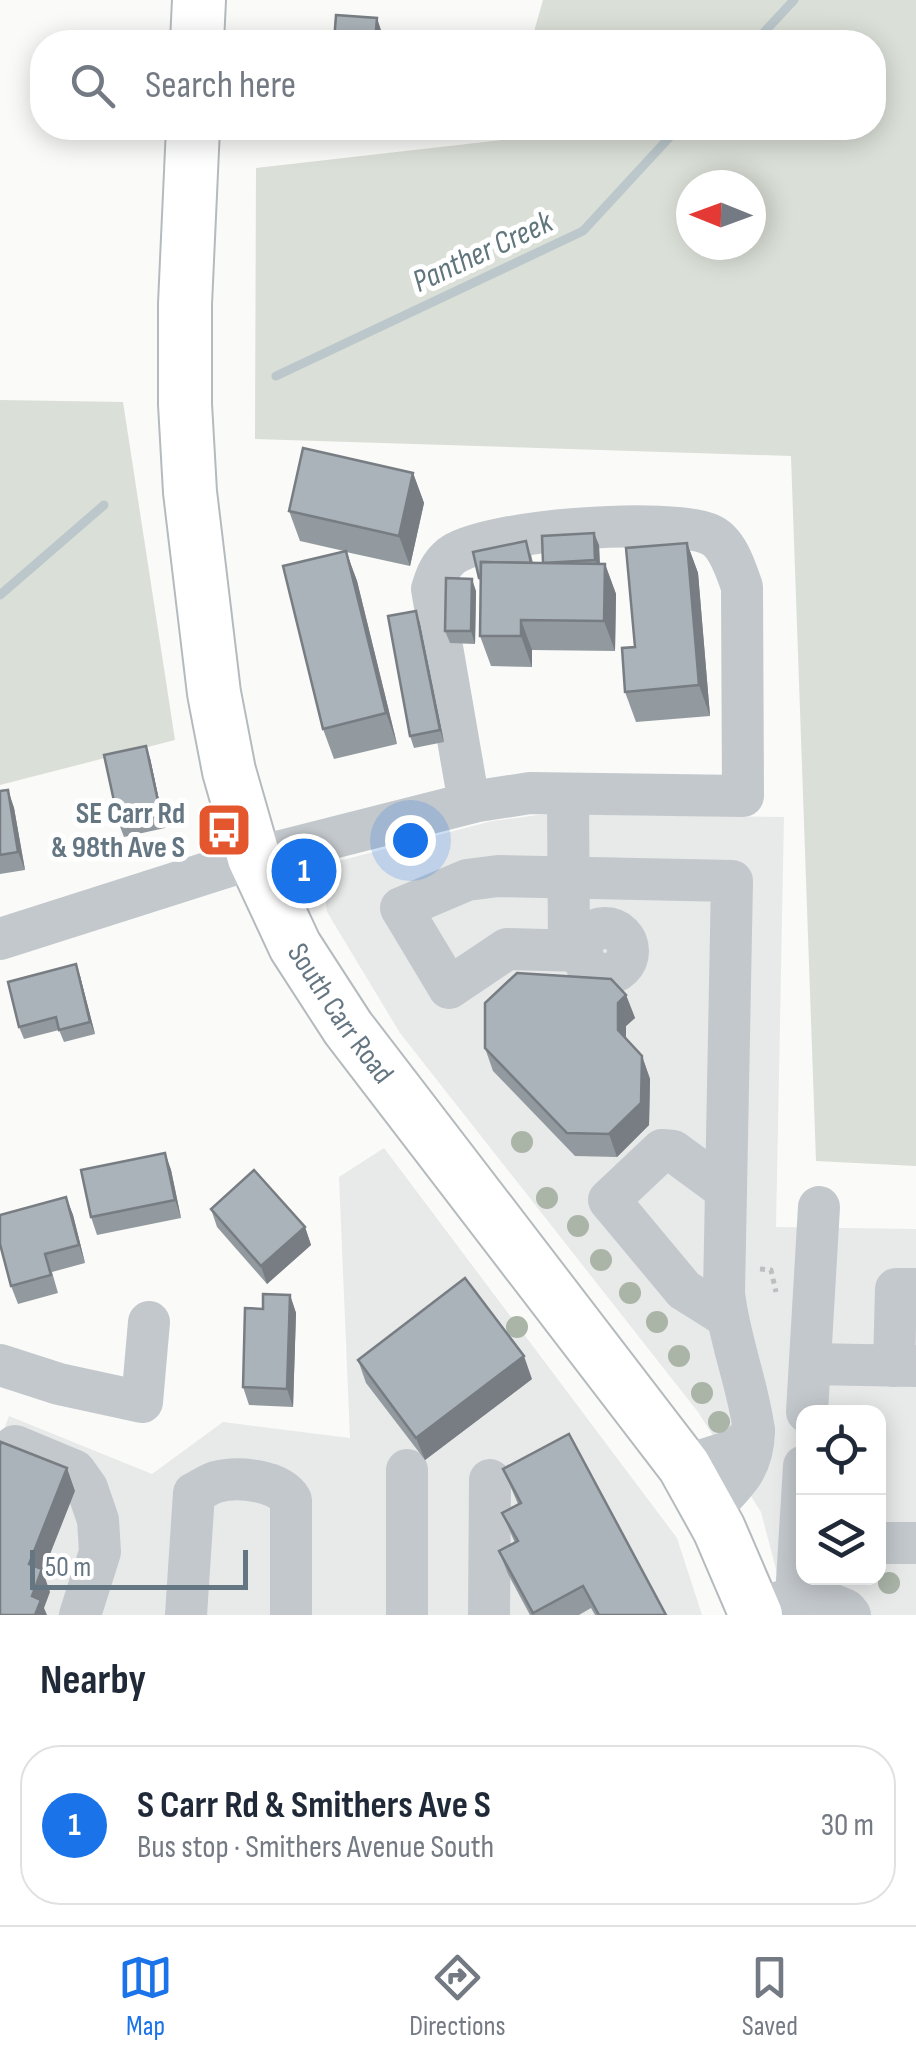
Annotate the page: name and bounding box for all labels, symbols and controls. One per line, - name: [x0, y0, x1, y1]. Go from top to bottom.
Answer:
- search box: [30, 30, 886, 140]
- icon: search: [65, 58, 120, 113]
- text: Search here: [145, 63, 296, 108]
- north arrow: [676, 170, 766, 260]
- water label: Panther Creek: [407, 203, 560, 302]
- place label: SE Carr Rd & 98th Ave S: [51, 796, 185, 866]
- bus stop icon: SE Carr Rd & 98th Ave S: [194, 800, 254, 860]
- your location: [385, 815, 436, 866]
- pin: 1: [272, 834, 336, 908]
- street label: South Carr Road: [279, 937, 401, 1091]
- map controls: [796, 1405, 886, 1585]
- button: locate: [796, 1405, 886, 1495]
- button: layers: [796, 1495, 886, 1585]
- scale bar: [30, 1545, 248, 1590]
- text: 50 m: [45, 1551, 91, 1584]
- text: Nearby: [40, 1655, 146, 1706]
- text: S Carr Rd & Smithers Ave S: [137, 1783, 491, 1828]
- text: 1: [68, 1806, 81, 1845]
- text: 30 m: [821, 1806, 874, 1845]
- text: Bus stop · Smithers Avenue South: [137, 1828, 494, 1867]
- tab: Map: [118, 1950, 173, 2043]
- tab: Directions: [409, 1950, 506, 2043]
- tab: Saved: [742, 1950, 798, 2043]

